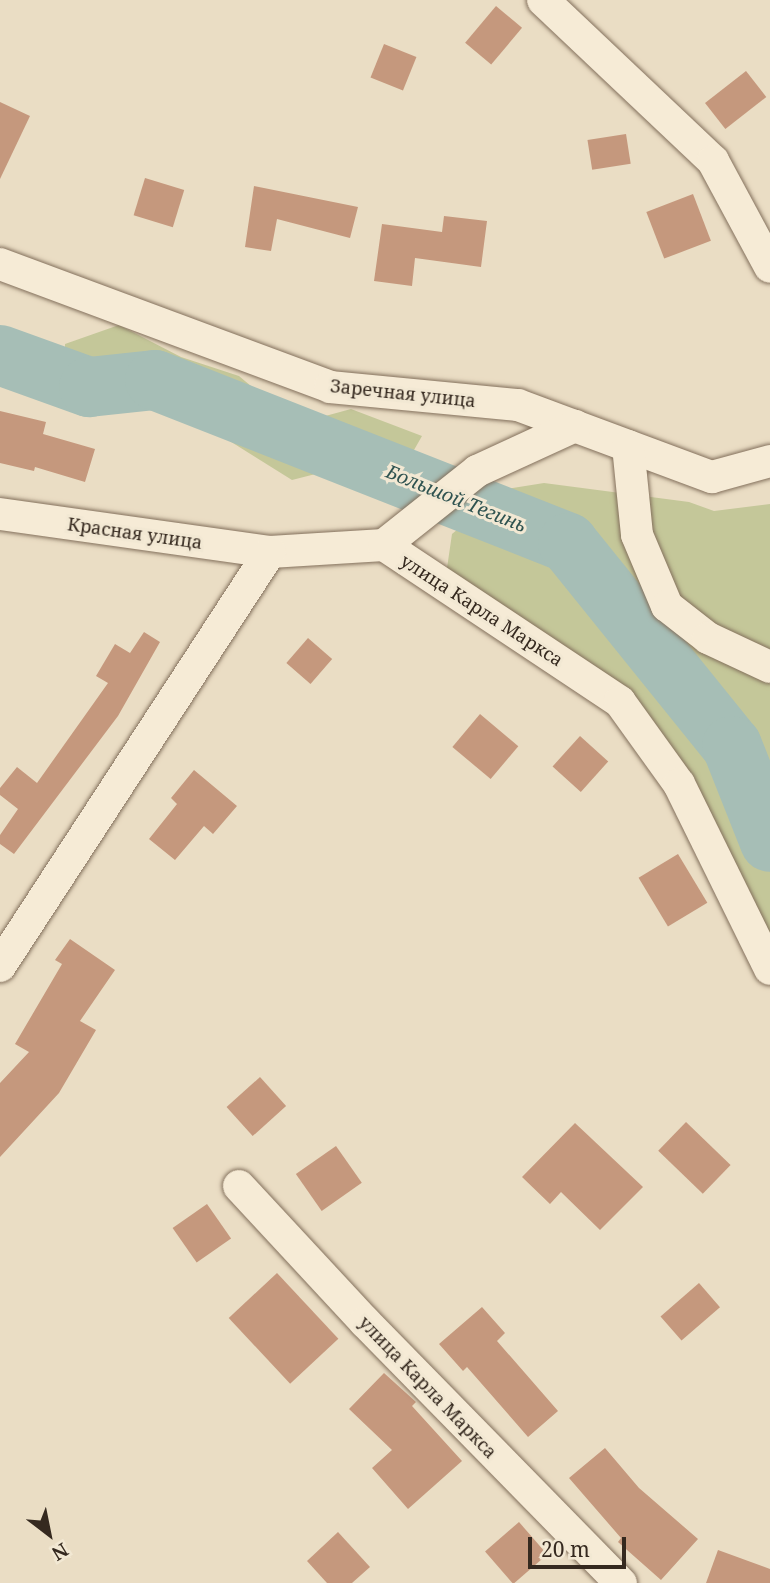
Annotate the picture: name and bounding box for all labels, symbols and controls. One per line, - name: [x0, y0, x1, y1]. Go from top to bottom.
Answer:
- street label: Заречная улица: [329, 375, 477, 411]
- water label: Большой Тегинь: [383, 460, 529, 538]
- street label: Красная улица: [66, 513, 204, 553]
- street label: улица Карла Маркса: [397, 549, 567, 671]
- street label: улица Карла Маркса: [354, 1311, 502, 1463]
- north arrow: [14, 1499, 84, 1569]
- scale bar: [532, 1524, 630, 1568]
- text: 20 m: [541, 1535, 590, 1563]
- text: N: [47, 1537, 73, 1567]

